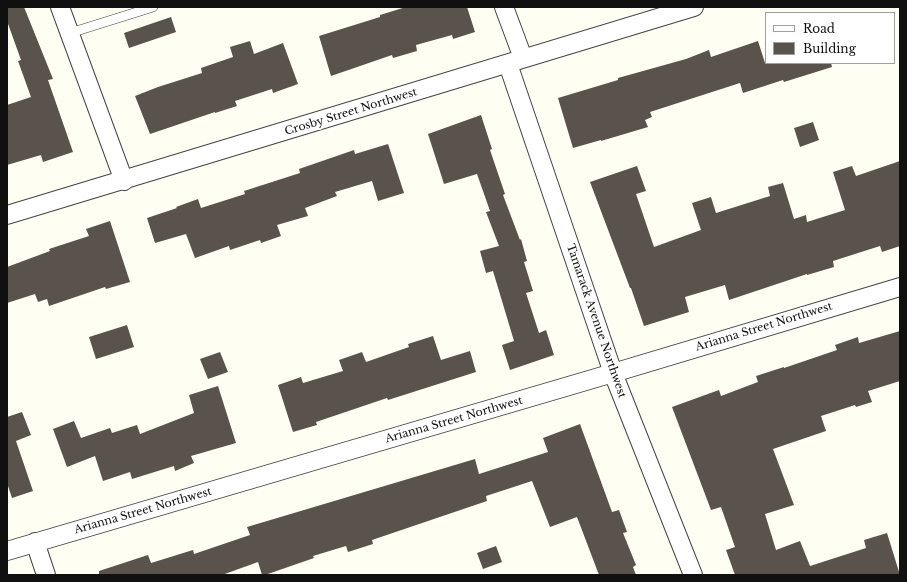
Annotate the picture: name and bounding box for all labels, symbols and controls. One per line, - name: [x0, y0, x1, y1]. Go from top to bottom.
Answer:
- legend: [765, 12, 895, 64]
- text: Road: [803, 21, 835, 36]
- text: Building: [803, 41, 856, 56]
- street label: Crosby Street Northwest: [283, 86, 419, 138]
- street label: Tamarack Avenue Northwest: [563, 242, 629, 400]
- street label: Arianna Street Northwest: [694, 300, 834, 354]
- street label: Arianna Street Northwest: [384, 394, 524, 446]
- street label: Arianna Street Northwest: [73, 485, 213, 537]

